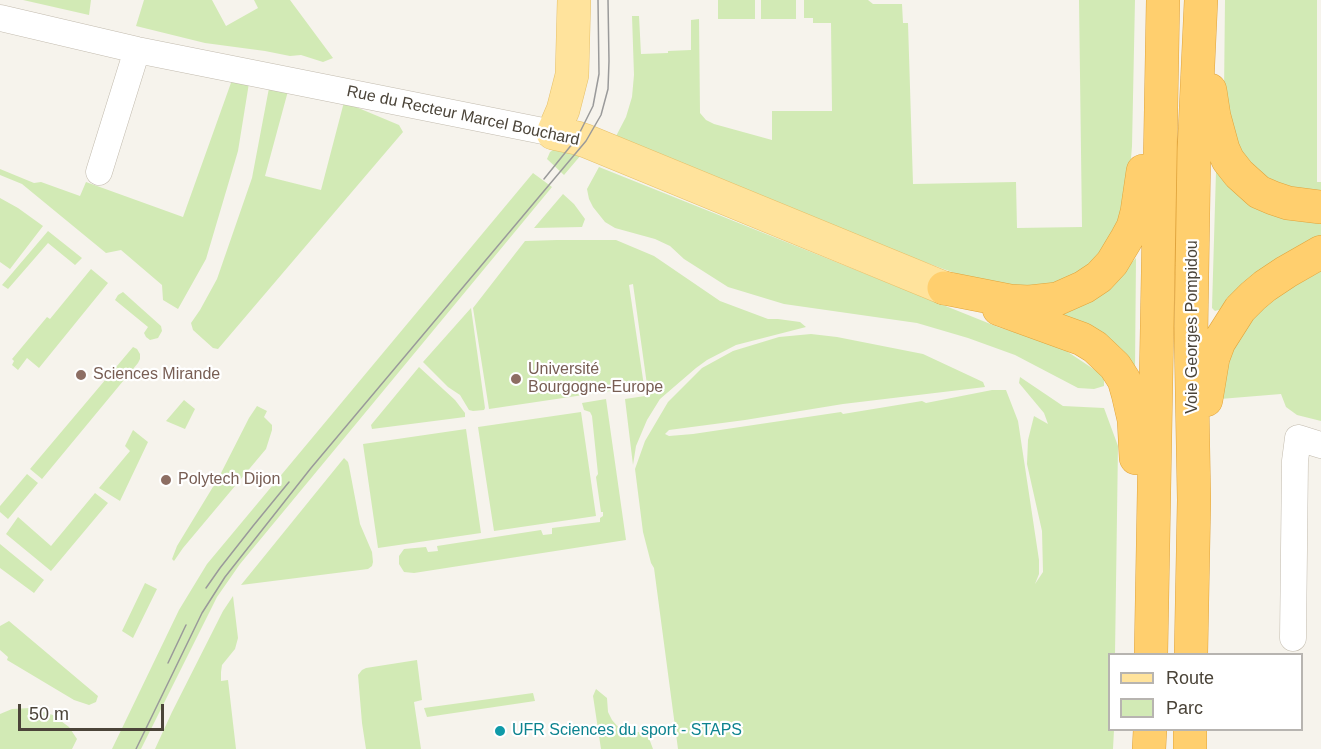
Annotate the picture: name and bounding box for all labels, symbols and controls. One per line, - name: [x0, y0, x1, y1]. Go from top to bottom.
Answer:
- street label: Rue du Recteur Marcel Bouchard: [345, 82, 581, 150]
- street label: Voie Georges Pompidou: [1183, 240, 1203, 414]
- place label: Université Bourgogne-Europe: [528, 360, 663, 398]
- place label: Sciences Mirande: [93, 365, 220, 385]
- marker: Sciences Mirande: [74, 368, 88, 382]
- marker: Université Bourgogne-Europe: [509, 372, 523, 386]
- place label: Polytech Dijon: [178, 470, 280, 490]
- marker: Polytech Dijon: [159, 473, 173, 487]
- legend: [1108, 653, 1303, 731]
- text: Route: [1166, 668, 1214, 688]
- scale bar: [21, 692, 166, 730]
- text: Parc: [1166, 698, 1203, 718]
- text: 50 m: [29, 704, 69, 724]
- place label: UFR Sciences du sport - STAPS: [512, 721, 742, 741]
- marker: UFR Sciences du sport - STAPS: [493, 724, 507, 738]

